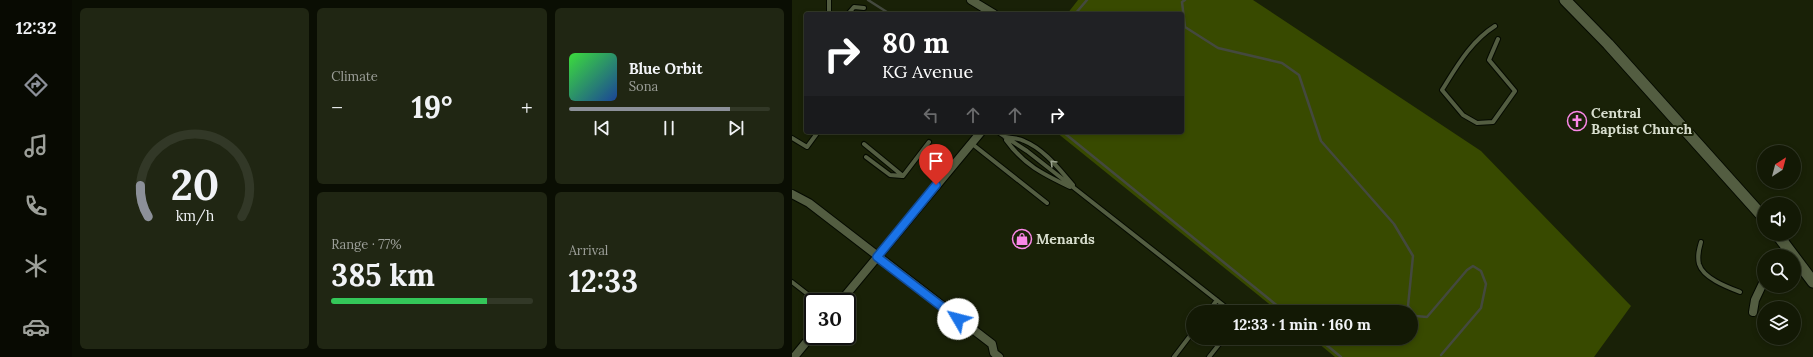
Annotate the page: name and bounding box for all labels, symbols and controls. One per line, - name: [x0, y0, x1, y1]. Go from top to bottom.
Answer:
- text: 12:32: [15, 16, 57, 39]
- text: 80 m: [882, 25, 949, 61]
- icon: right: [816, 28, 868, 80]
- text: Blue Orbit: [629, 59, 703, 78]
- text: KG Avenue: [882, 60, 973, 83]
- text: Climate: [331, 68, 378, 85]
- icon: directions: [22, 71, 50, 99]
- text: Sona: [629, 78, 658, 95]
- text: 19°: [412, 88, 452, 126]
- text: −: [331, 93, 343, 121]
- text: +: [521, 93, 533, 121]
- icon: left: [920, 104, 942, 126]
- icon: ahead: [962, 104, 984, 126]
- icon: ahead: [1004, 104, 1026, 126]
- icon: right: [1046, 104, 1068, 126]
- place label: Central Baptist Church: [1591, 104, 1692, 138]
- church icon: Central Baptist Church: [1566, 110, 1588, 132]
- icon: previous: [591, 117, 613, 139]
- icon: pause: [658, 117, 680, 139]
- icon: next: [725, 117, 747, 139]
- icon: music: [22, 132, 50, 160]
- pin: [919, 144, 953, 185]
- north arrow: [1757, 145, 1801, 189]
- map controls: [1757, 145, 1801, 345]
- icon: arrive: [925, 150, 947, 172]
- text: 20: [170, 157, 219, 210]
- one-way arrow: [1050, 160, 1058, 168]
- icon: phone: [22, 192, 50, 220]
- button: sound: [1757, 197, 1801, 241]
- text: km/h: [175, 206, 214, 225]
- shop icon: Menards: [1011, 228, 1033, 250]
- place label: Menards: [1036, 230, 1095, 248]
- text: Range · 77%: [331, 236, 402, 253]
- text: Arrival: [569, 242, 608, 259]
- button: search: [1757, 249, 1801, 293]
- icon: climate: [22, 252, 50, 280]
- text: 385 km: [331, 256, 435, 294]
- text: 12:33: [569, 262, 638, 300]
- speed limit sign: 30: [804, 293, 856, 345]
- position arrow: [937, 298, 979, 340]
- button: layers: [1757, 301, 1801, 345]
- icon: car: [22, 313, 50, 341]
- text: 12:33 · 1 min · 160 m: [1233, 315, 1371, 334]

